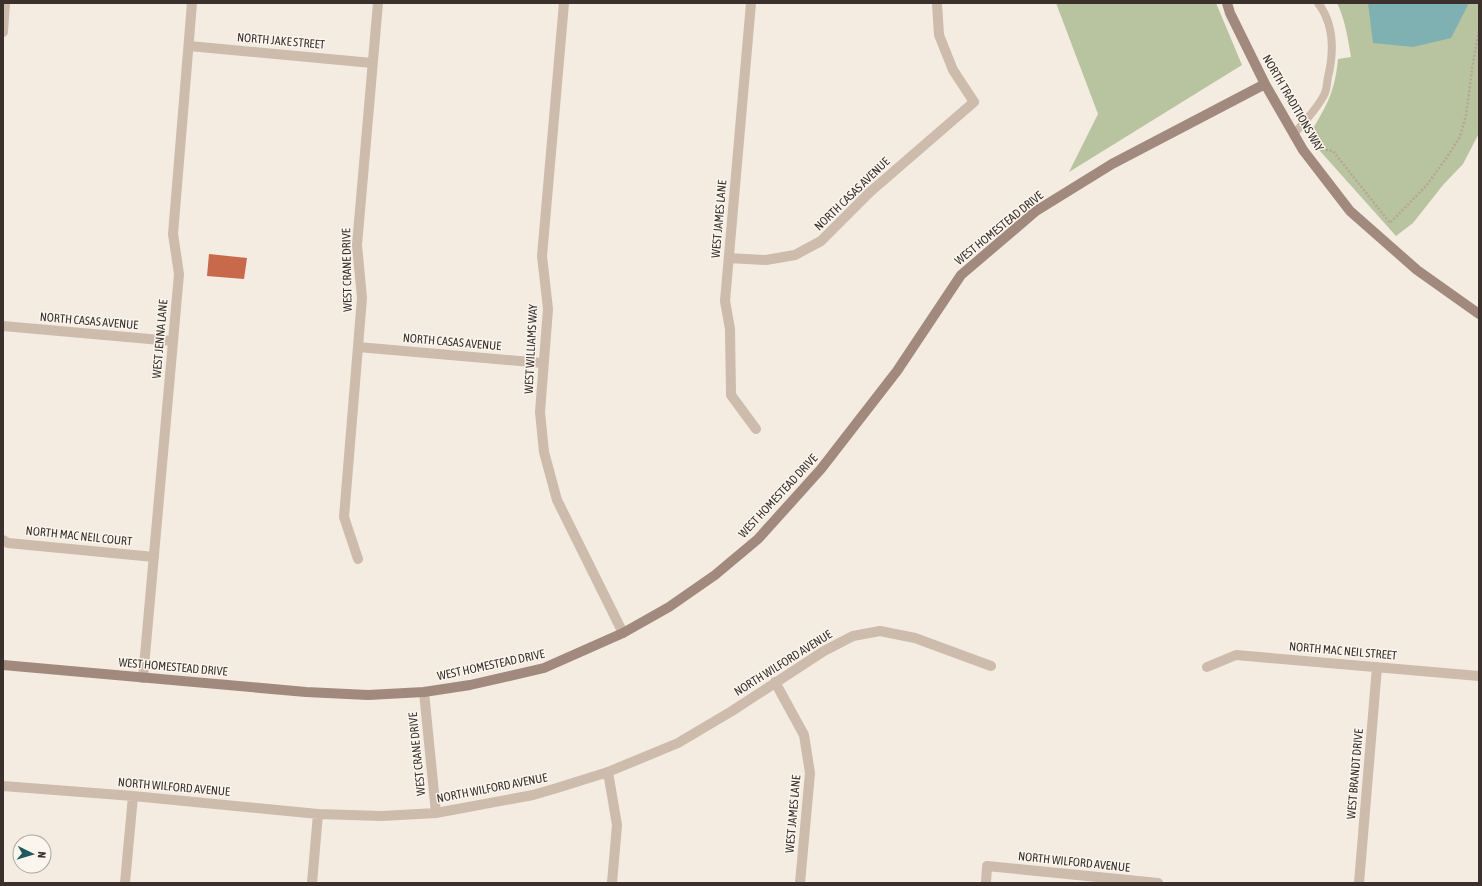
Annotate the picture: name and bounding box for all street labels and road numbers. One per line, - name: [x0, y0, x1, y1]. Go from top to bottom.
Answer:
- street label: NORTH JAKE STREET: [236, 30, 326, 52]
- street label: NORTH TRADITIONS WAY: [1260, 52, 1327, 154]
- street label: NORTH CASAS AVENUE: [812, 155, 892, 233]
- street label: WEST JAMES LANE: [709, 180, 729, 258]
- street label: WEST HOMESTEAD DRIVE: [952, 188, 1046, 268]
- street label: WEST CRANE DRIVE: [339, 228, 355, 312]
- street label: WEST JENNA LANE: [150, 299, 170, 379]
- street label: WEST WILLIAMS WAY: [522, 303, 540, 394]
- street label: NORTH CASAS AVENUE: [39, 310, 139, 332]
- street label: NORTH CASAS AVENUE: [402, 331, 502, 353]
- street label: WEST HOMESTEAD DRIVE: [736, 451, 820, 541]
- street label: NORTH MAC NEIL COURT: [25, 523, 134, 549]
- street label: NORTH WILFORD AVENUE: [732, 627, 834, 699]
- street label: NORTH MAC NEIL STREET: [1288, 639, 1398, 663]
- street label: WEST HOMESTEAD DRIVE: [436, 647, 546, 683]
- street label: WEST HOMESTEAD DRIVE: [118, 655, 228, 679]
- street label: WEST CRANE DRIVE: [406, 712, 428, 796]
- street label: WEST BRANDT DRIVE: [1344, 728, 1366, 820]
- street label: NORTH WILFORD AVENUE: [435, 770, 549, 806]
- street label: NORTH WILFORD AVENUE: [117, 775, 231, 799]
- street label: WEST JAMES LANE: [783, 775, 803, 853]
- street label: NORTH WILFORD AVENUE: [1017, 849, 1131, 875]

